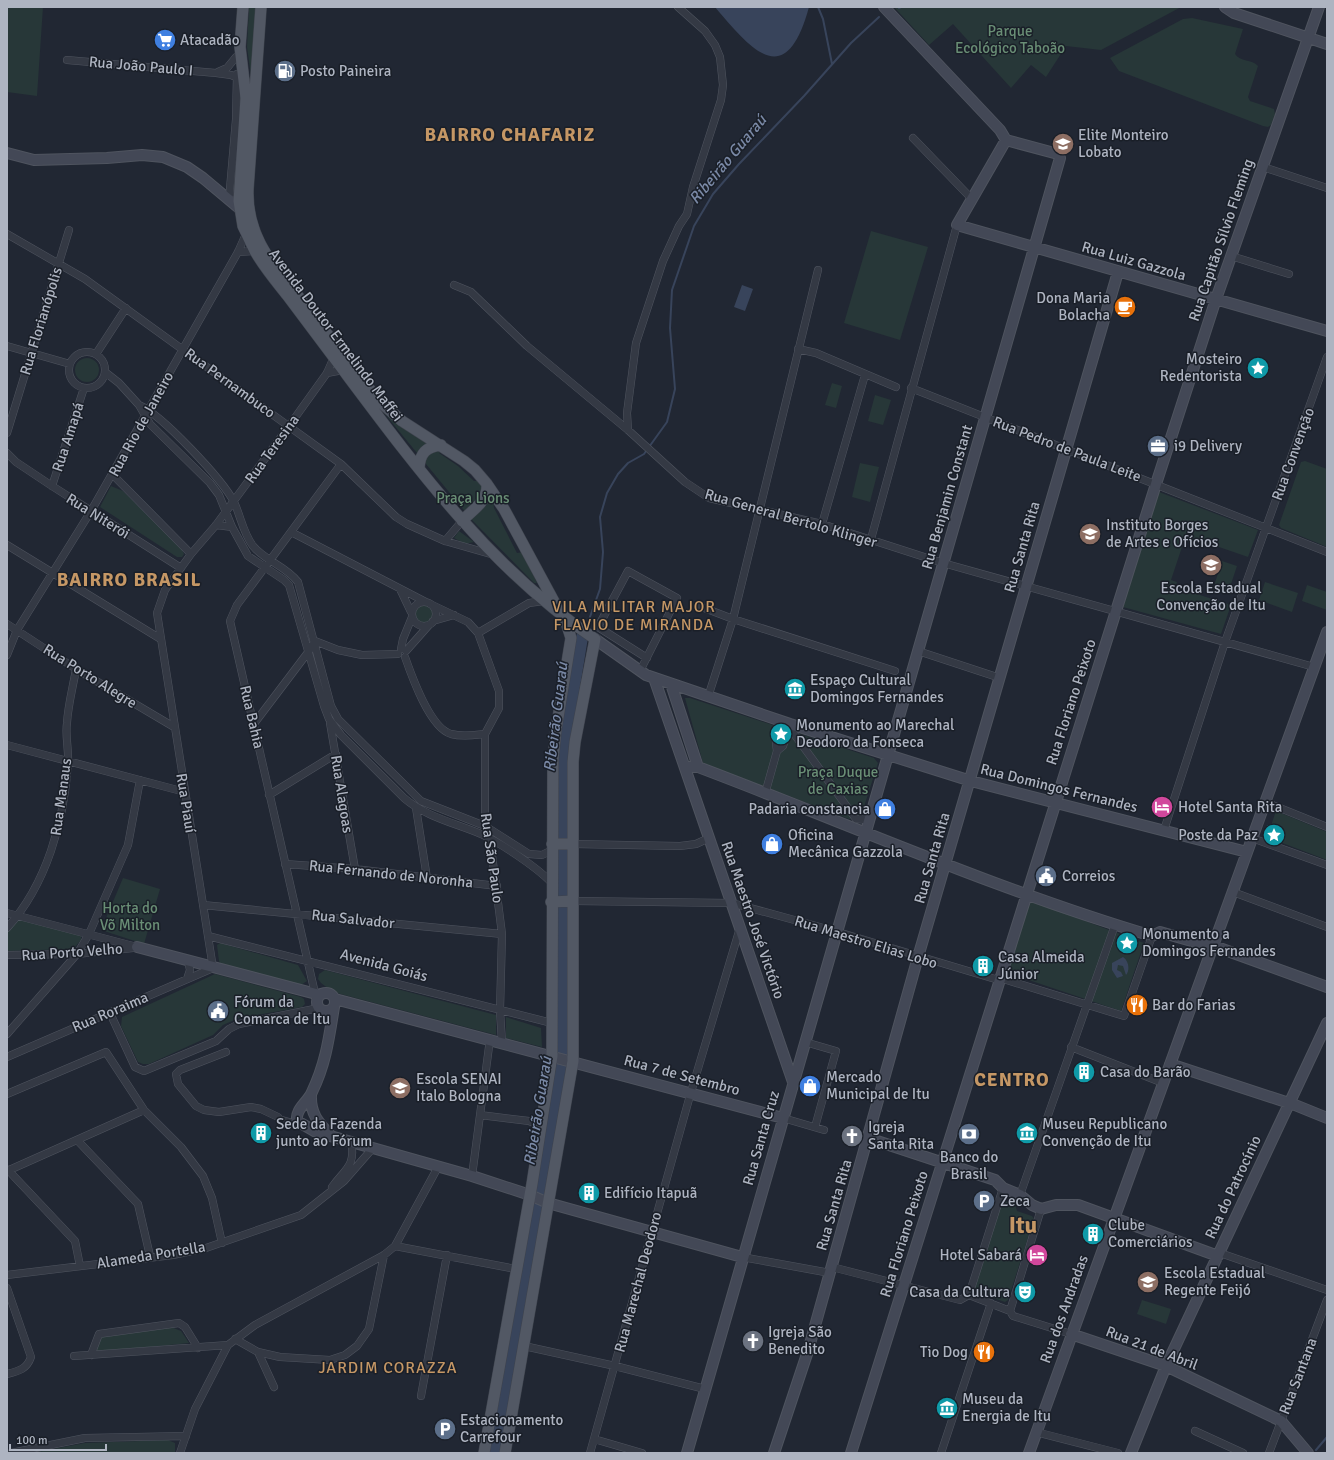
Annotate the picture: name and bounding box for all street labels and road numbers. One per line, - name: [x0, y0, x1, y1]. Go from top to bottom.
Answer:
- street label: Rua João Paulo I: [88, 52, 194, 80]
- street label: Rua Capitão Sílvio Fleming: [1185, 156, 1257, 323]
- street label: Rua Luiz Gazzola: [1080, 238, 1188, 284]
- street label: Avenida Doutor Ermelindo Maffei: [265, 245, 407, 425]
- street label: Rua Florianópolis: [16, 264, 66, 377]
- street label: Rua Pernambuco: [181, 344, 279, 422]
- street label: Rua Rio de Janeiro: [105, 368, 177, 480]
- street label: Rua Amapá: [48, 400, 88, 474]
- street label: Rua Convenção: [1268, 405, 1318, 503]
- street label: Rua Teresina: [241, 411, 303, 487]
- street label: Rua Pedro de Paula Leite: [990, 412, 1144, 486]
- street label: Rua Benjamin Constant: [918, 423, 976, 571]
- street label: Rua General Bertolo Klinger: [703, 485, 880, 551]
- street label: Rua Niterói: [63, 489, 133, 543]
- street label: Rua Santa Rita: [1000, 499, 1044, 595]
- street label: Rua Floriano Peixoto: [1042, 637, 1100, 767]
- street label: Rua Porto Alegre: [40, 640, 140, 712]
- street label: Rua Bahia: [236, 684, 268, 750]
- street label: Rua Alagoas: [327, 754, 357, 835]
- street label: Rua Manaus: [47, 757, 75, 837]
- street label: Rua Domingos Fernandes: [978, 760, 1140, 816]
- street label: Rua Piauí: [172, 772, 200, 834]
- street label: Rua Santa Rita: [910, 810, 954, 906]
- street label: Rua São Paulo: [477, 812, 507, 904]
- street label: Rua Maestro José Victório: [718, 839, 788, 1001]
- street label: Rua Fernando de Noronha: [308, 856, 474, 892]
- street label: Rua Salvador: [310, 906, 396, 932]
- street label: Rua Maestro Elias Lobo: [792, 912, 940, 972]
- street label: Rua Porto Velho: [21, 939, 123, 965]
- street label: Avenida Goiás: [338, 945, 430, 985]
- street label: Rua Roraima: [69, 988, 151, 1036]
- street label: Rua 7 de Setembro: [622, 1051, 742, 1099]
- street label: Rua Santa Cruz: [739, 1088, 783, 1187]
- street label: Rua do Patrocínio: [1201, 1132, 1265, 1242]
- street label: Rua Santa Rita: [812, 1157, 856, 1253]
- street label: Rua Floriano Peixoto: [876, 1168, 932, 1299]
- street label: Rua Marechal Deodoro: [611, 1210, 665, 1354]
- street label: Alameda Portella: [95, 1238, 207, 1272]
- street label: Rua dos Andradas: [1036, 1252, 1092, 1366]
- street label: Rua 21 de Abril: [1103, 1322, 1201, 1374]
- street label: Rua Santana: [1275, 1335, 1321, 1417]

